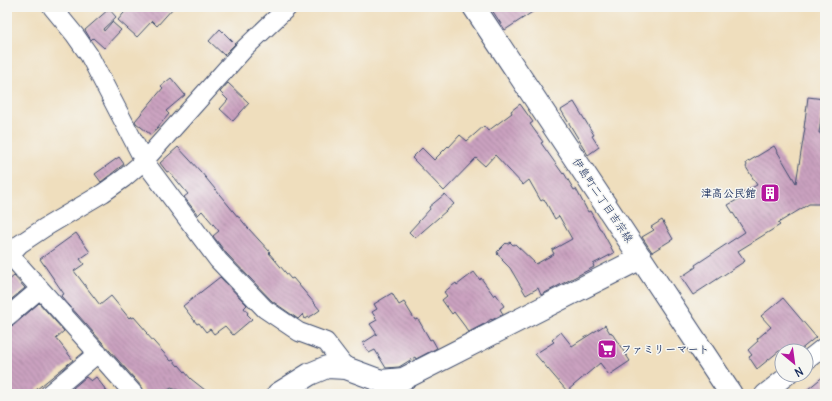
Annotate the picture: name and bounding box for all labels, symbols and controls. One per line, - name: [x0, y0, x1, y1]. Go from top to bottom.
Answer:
- street label: 伊島町二丁目吉宗線: [570, 155, 636, 245]
- building icon: 津高公民館: [759, 182, 781, 204]
- place label: 津高公民館: [701, 186, 756, 200]
- supermarket icon: ファミリーマート: [596, 338, 618, 360]
- place label: ファミリーマート: [621, 342, 709, 356]
- north arrow: [774, 343, 814, 383]
- text: N: [792, 364, 806, 380]

